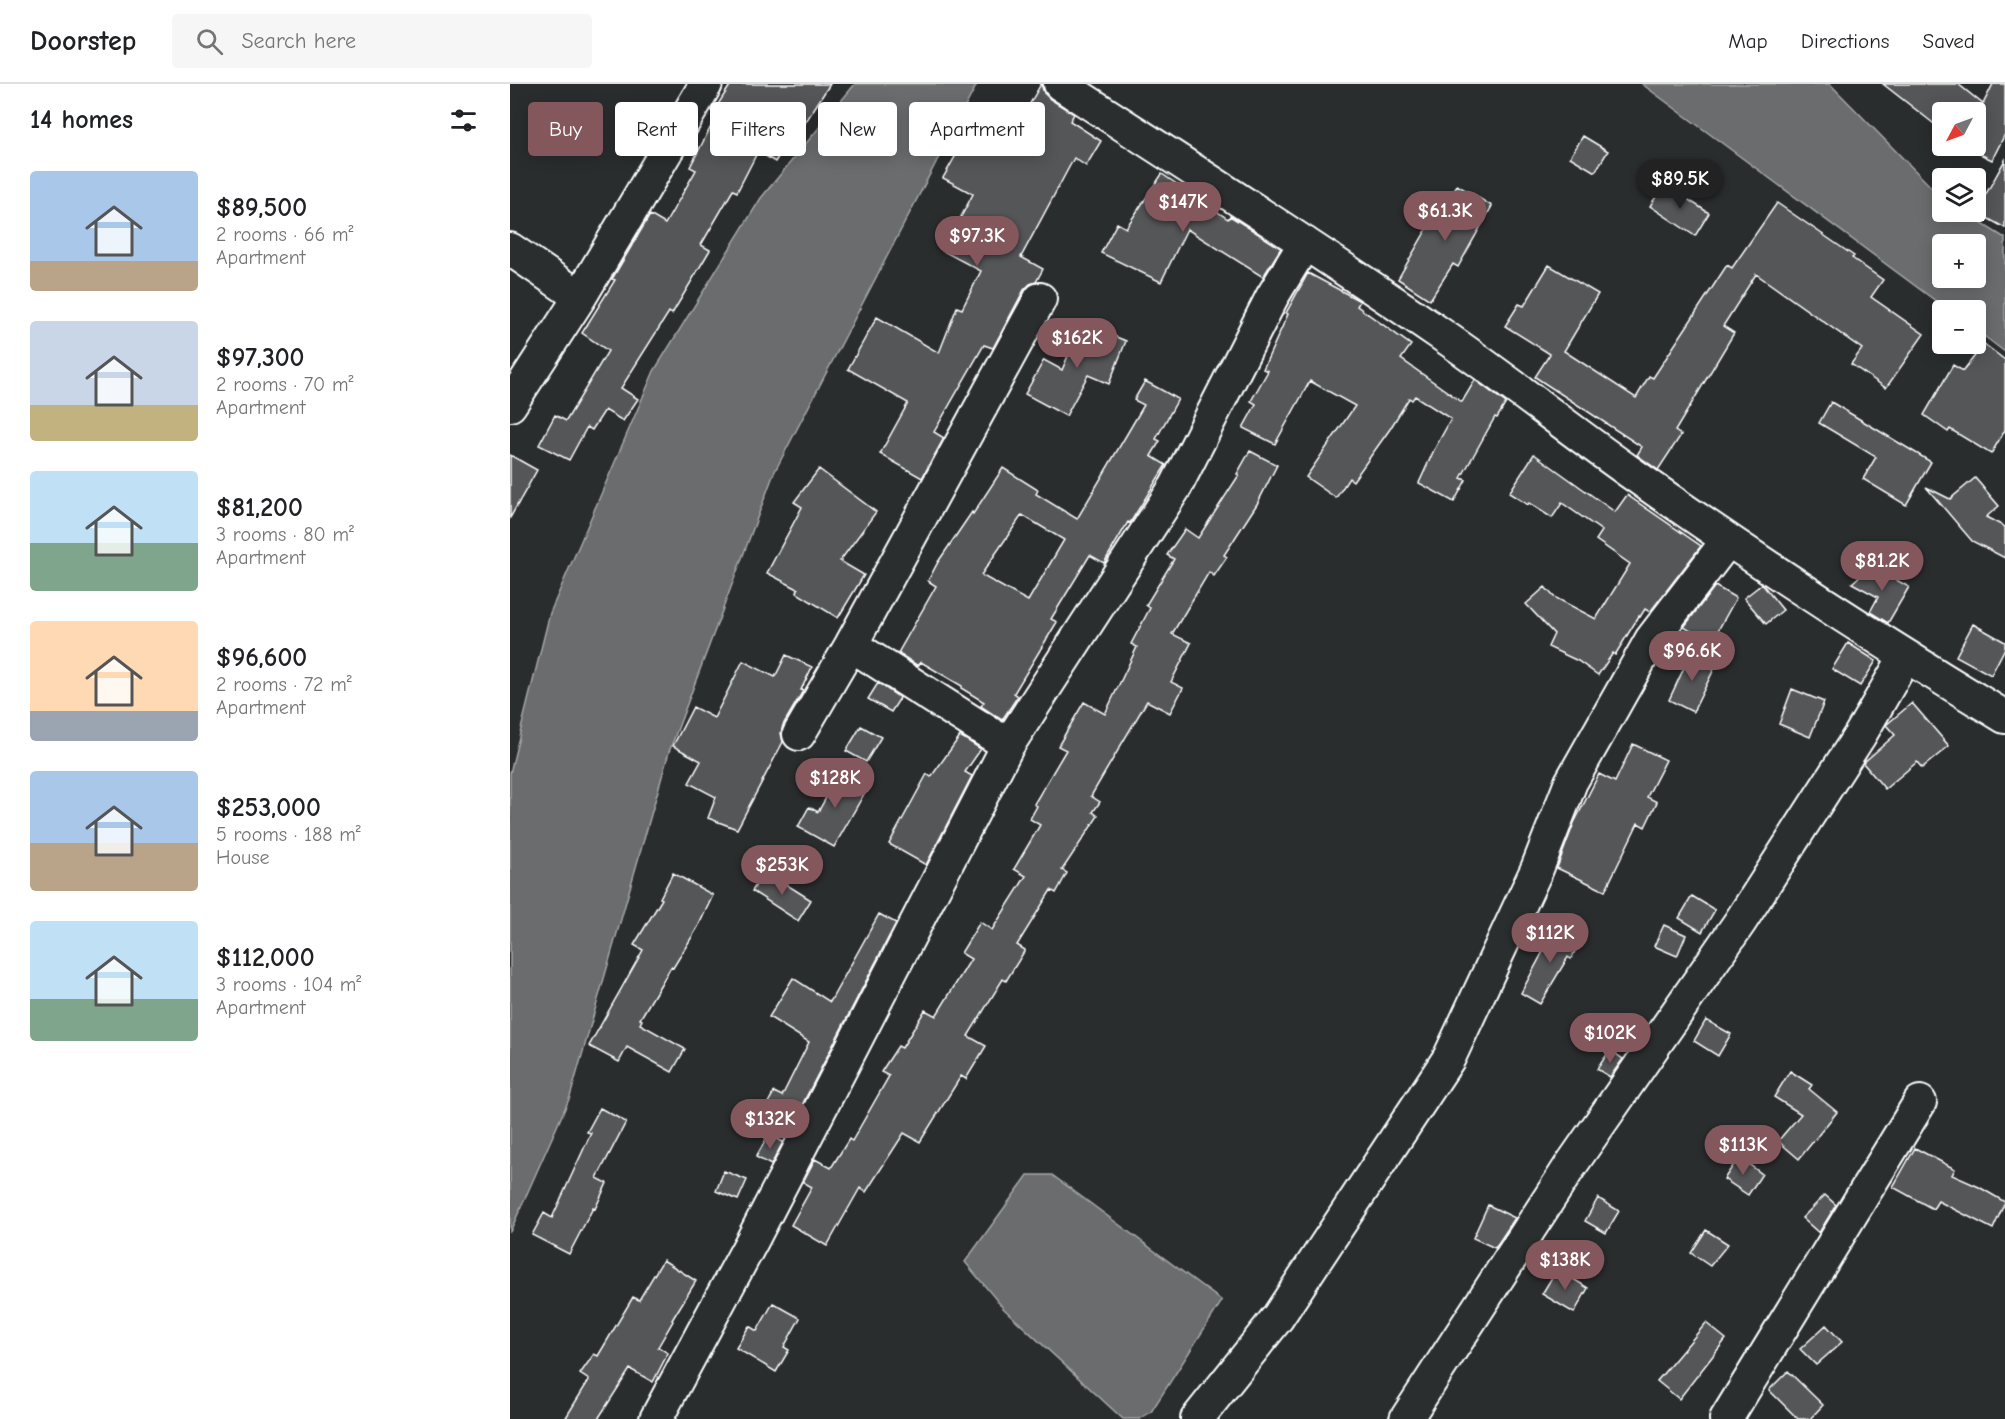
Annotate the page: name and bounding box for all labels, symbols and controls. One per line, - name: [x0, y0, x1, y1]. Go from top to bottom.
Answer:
- search box: [172, 14, 592, 68]
- text: Doorstep: [30, 25, 136, 57]
- icon: search: [193, 25, 226, 58]
- text: Search here: [241, 28, 356, 54]
- text: Map: [1728, 29, 1768, 53]
- text: Directions: [1801, 29, 1890, 53]
- text: Saved: [1923, 29, 1975, 53]
- chip: Buy: [528, 102, 603, 156]
- chip: Rent: [615, 102, 698, 156]
- chip: Filters: [710, 102, 806, 156]
- chip: New: [818, 102, 897, 156]
- chip: Apartment: [909, 102, 1045, 156]
- north arrow: [1932, 102, 1986, 156]
- map controls: [1932, 102, 1986, 354]
- icon: filters: [447, 104, 480, 137]
- text: 14 homes: [30, 105, 133, 135]
- pin: $89.5K: [1631, 159, 1729, 210]
- text: $89.5K: [1651, 167, 1709, 190]
- button: layers: [1932, 168, 1986, 222]
- pin: $147K: [1141, 182, 1225, 233]
- text: $147K: [1158, 190, 1208, 213]
- pin: $61.3K: [1396, 191, 1494, 242]
- text: $89,500: [216, 193, 307, 223]
- icon: home: [78, 195, 150, 267]
- text: $61.3K: [1417, 199, 1473, 222]
- pin: $97.3K: [928, 216, 1026, 267]
- text: 2 rooms · 66 m²: [216, 223, 354, 246]
- text: $97.3K: [949, 224, 1005, 247]
- button: +: [1932, 234, 1986, 288]
- text: Apartment: [216, 246, 306, 269]
- button: −: [1932, 300, 1986, 354]
- pin: $162K: [1035, 318, 1119, 369]
- text: $162K: [1051, 326, 1103, 349]
- text: $97,300: [216, 343, 304, 373]
- icon: home: [78, 345, 150, 417]
- text: 2 rooms · 70 m²: [216, 373, 353, 396]
- text: Apartment: [216, 396, 306, 419]
- text: $81,200: [216, 493, 303, 523]
- icon: home: [78, 495, 150, 567]
- text: 3 rooms · 80 m²: [216, 523, 354, 546]
- pin: $81.2K: [1833, 541, 1931, 592]
- text: Apartment: [216, 546, 306, 569]
- text: $81.2K: [1855, 549, 1909, 572]
- pin: $96.6K: [1643, 631, 1741, 682]
- text: $96.6K: [1663, 639, 1721, 662]
- text: $96,600: [216, 643, 307, 673]
- icon: home: [78, 645, 150, 717]
- text: 2 rooms · 72 m²: [216, 673, 352, 696]
- text: Apartment: [216, 696, 306, 719]
- pin: $128K: [793, 758, 877, 809]
- text: $128K: [809, 766, 861, 789]
- text: $253,000: [216, 793, 321, 823]
- icon: home: [78, 795, 150, 867]
- text: 5 rooms · 188 m²: [216, 823, 361, 846]
- pin: $253K: [740, 845, 824, 896]
- text: House: [216, 846, 270, 869]
- text: $253K: [755, 853, 809, 876]
- pin: $112K: [1508, 913, 1592, 964]
- text: $112K: [1526, 921, 1574, 944]
- text: $112,000: [216, 943, 315, 973]
- icon: home: [78, 945, 150, 1017]
- text: 3 rooms · 104 m²: [216, 973, 361, 996]
- text: Apartment: [216, 996, 306, 1019]
- pin: $102K: [1568, 1013, 1652, 1064]
- text: $102K: [1584, 1021, 1636, 1044]
- pin: $132K: [728, 1099, 812, 1150]
- text: $132K: [745, 1107, 795, 1130]
- pin: $113K: [1701, 1125, 1785, 1176]
- text: $113K: [1719, 1133, 1767, 1156]
- pin: $138K: [1523, 1240, 1607, 1291]
- text: $138K: [1539, 1248, 1591, 1271]

